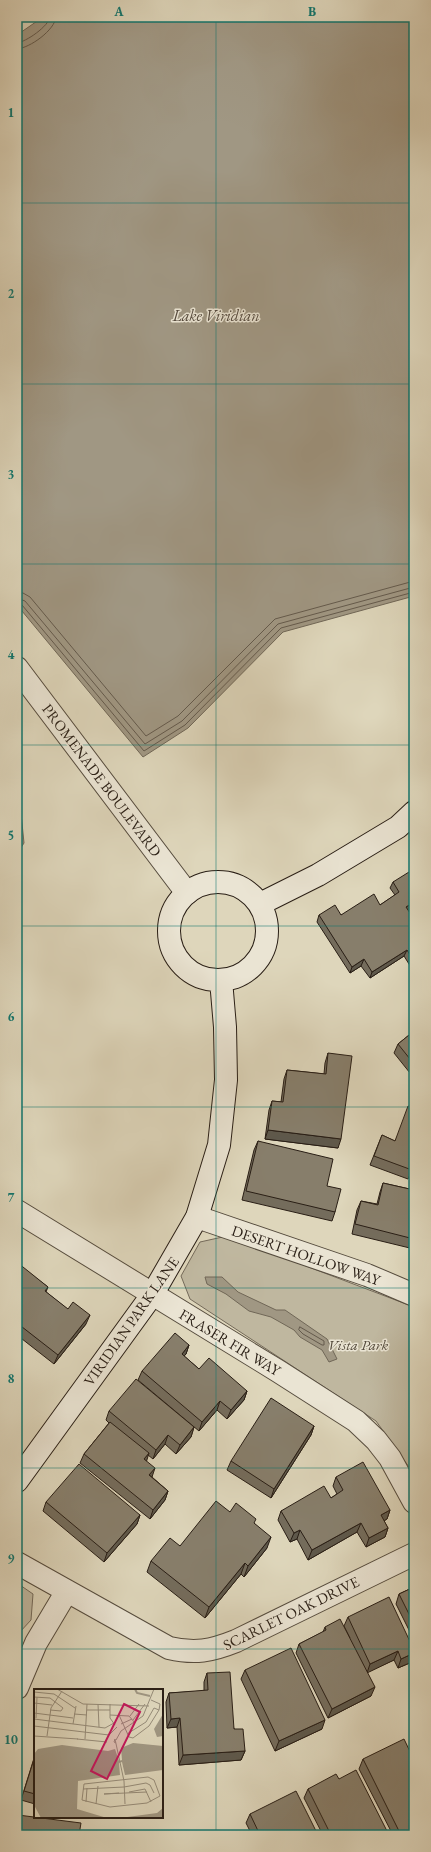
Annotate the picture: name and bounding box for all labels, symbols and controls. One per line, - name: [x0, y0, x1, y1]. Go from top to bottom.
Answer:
- text: A: [113, 3, 124, 20]
- text: B: [308, 3, 316, 20]
- text: 1: [8, 104, 15, 121]
- text: 2: [8, 285, 15, 302]
- water label: Lake Viridian: [171, 305, 260, 326]
- text: 3: [8, 466, 15, 483]
- text: 4: [8, 646, 15, 663]
- street label: PROMENADE BOULEVARD: [38, 700, 166, 860]
- text: 5: [8, 827, 14, 844]
- text: 6: [8, 1008, 15, 1025]
- text: 7: [8, 1189, 15, 1206]
- street label: DESERT HOLLOW WAY: [229, 1221, 384, 1290]
- street label: VIRIDIAN PARK LANE: [79, 1252, 183, 1389]
- street label: FRASER FIR WAY: [176, 1304, 285, 1380]
- park label: Vista Park: [328, 1335, 388, 1354]
- text: 8: [8, 1370, 15, 1387]
- text: 9: [8, 1550, 15, 1567]
- street label: SCARLET OAK DRIVE: [220, 1572, 363, 1654]
- inset map: [34, 1689, 163, 1818]
- text: 10: [4, 1731, 18, 1748]

